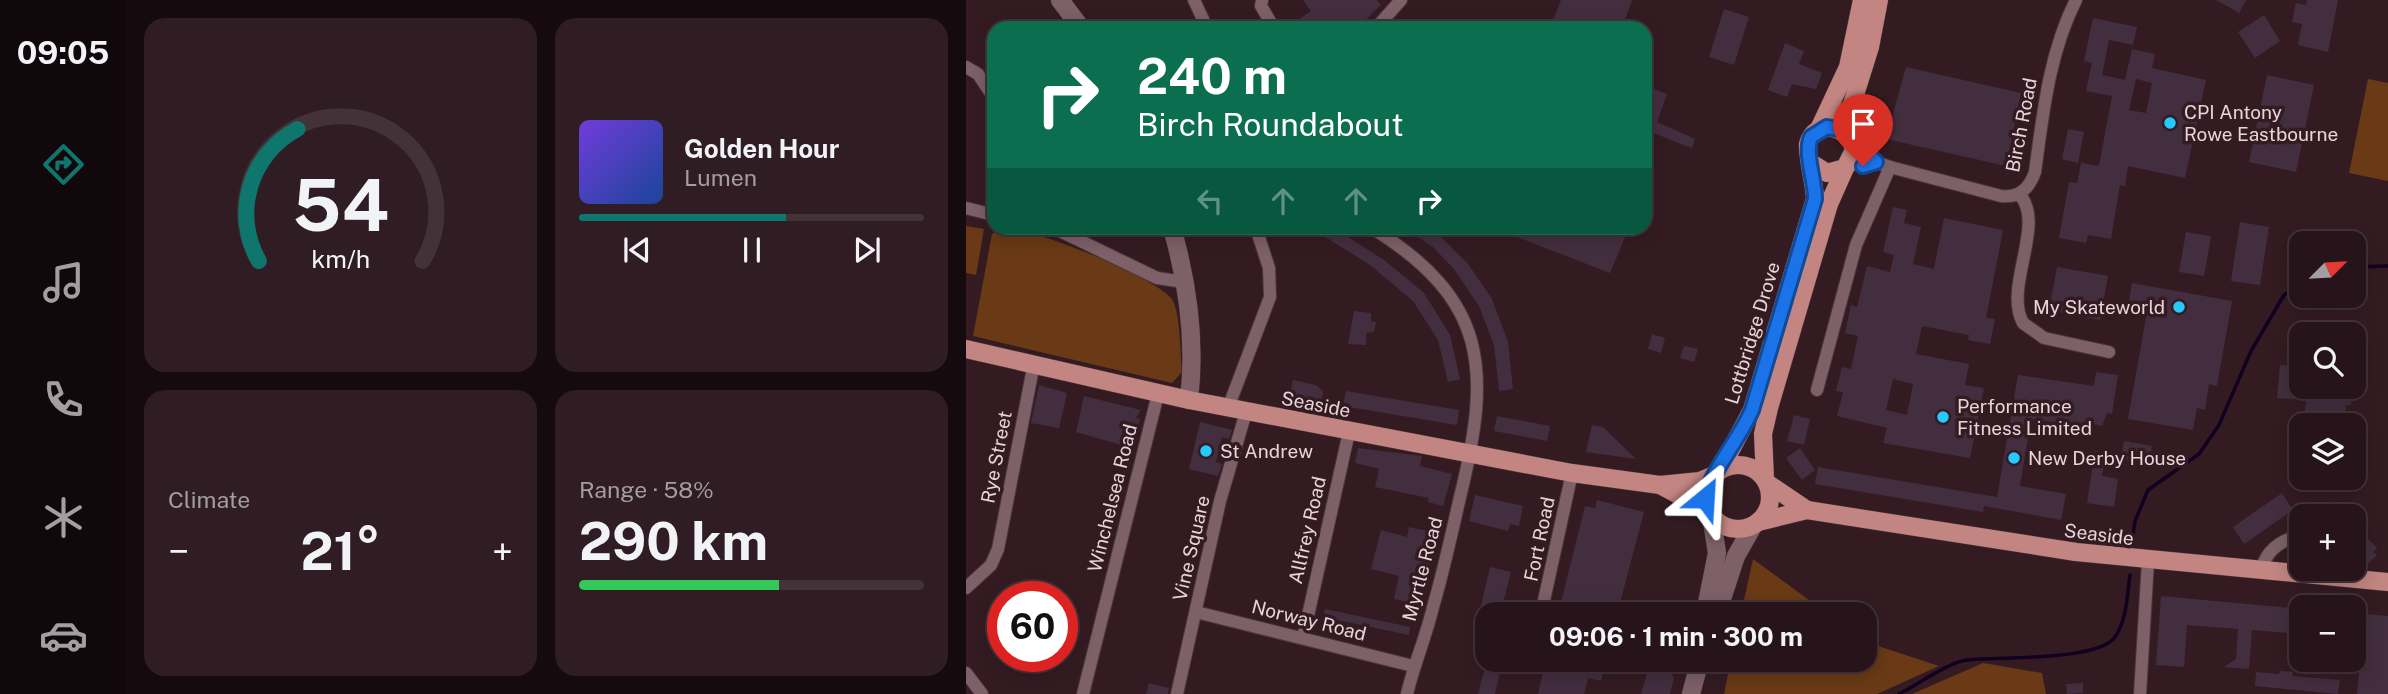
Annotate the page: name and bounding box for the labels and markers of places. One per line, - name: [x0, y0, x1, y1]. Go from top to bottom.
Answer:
- pin: [1833, 94, 1893, 166]
- place label: CPI Antony Rowe Eastbourne: [2184, 101, 2338, 145]
- marker: CPI Antony Rowe Eastbourne: [2162, 115, 2178, 131]
- place label: My Skateworld: [2033, 296, 2165, 318]
- marker: My Skateworld: [2171, 299, 2187, 315]
- place label: Performance Fitness Limited: [1957, 395, 2092, 439]
- marker: Performance Fitness Limited: [1935, 409, 1951, 425]
- place label: St Andrew: [1220, 440, 1313, 462]
- marker: St Andrew: [1198, 443, 1214, 459]
- place label: New Derby House: [2028, 447, 2186, 469]
- marker: New Derby House: [2006, 450, 2022, 466]

